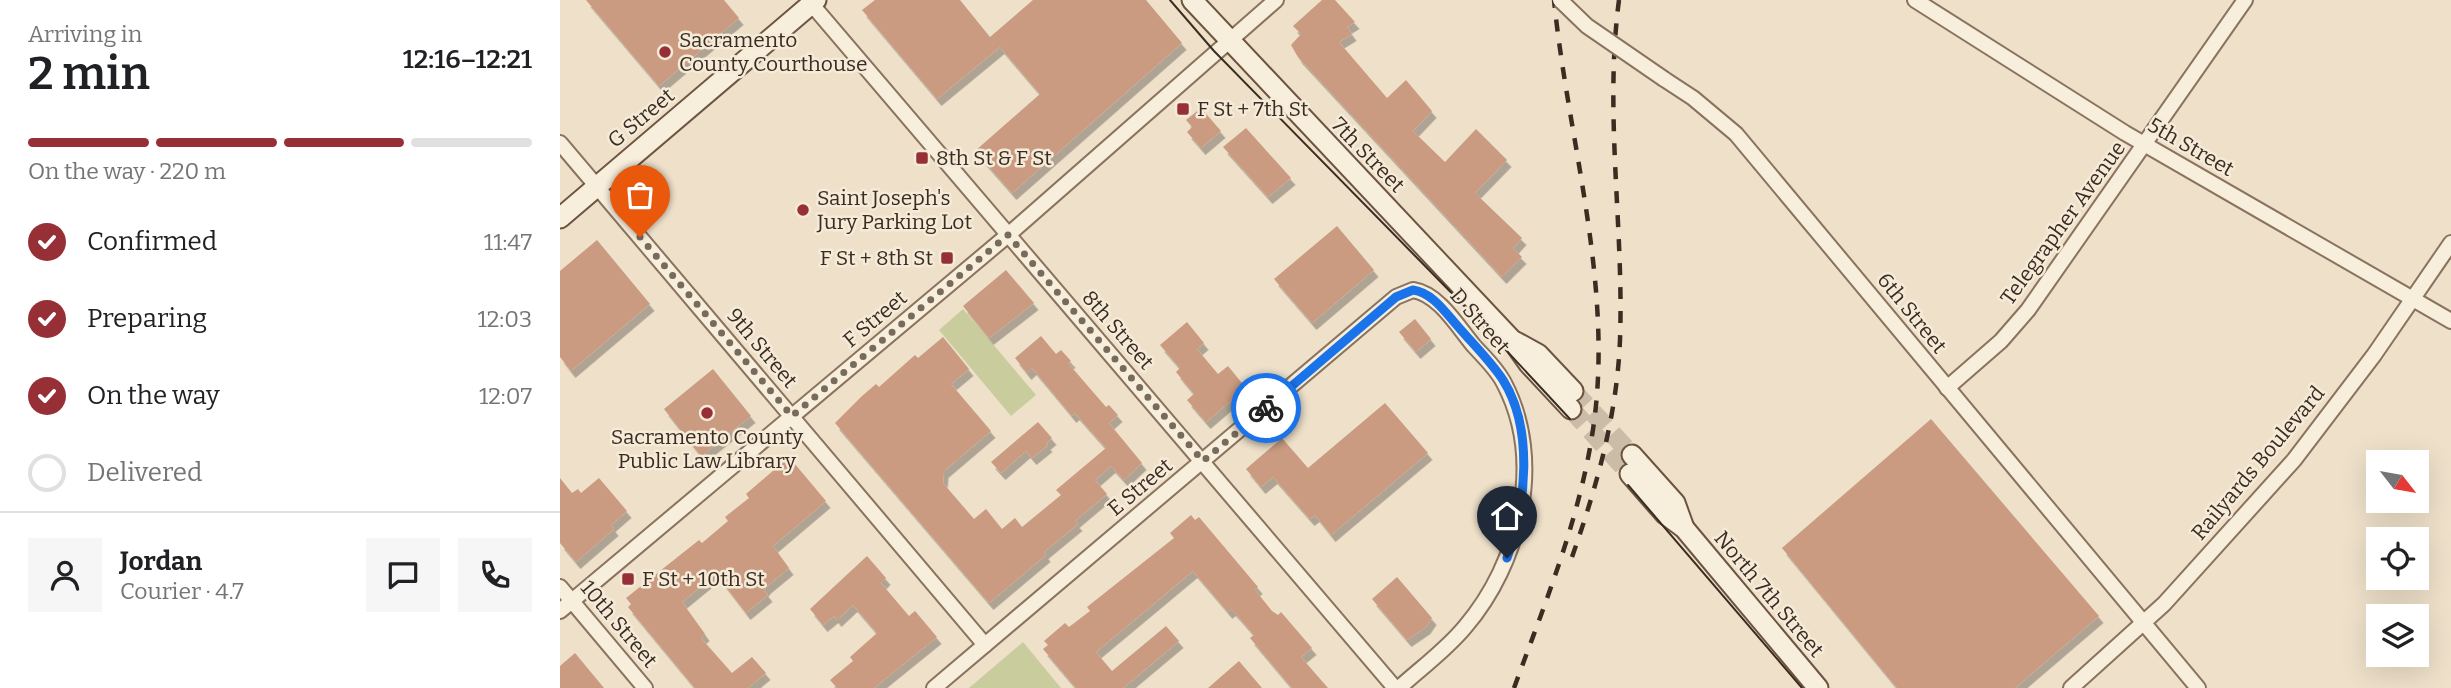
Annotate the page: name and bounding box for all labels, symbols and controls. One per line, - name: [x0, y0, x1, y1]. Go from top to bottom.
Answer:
- text: Arriving in: [28, 20, 142, 48]
- place label: Sacramento County Courthouse: [679, 27, 867, 77]
- text: 12:16–12:21: [403, 44, 532, 75]
- marker: Sacramento County Courthouse: [657, 44, 673, 60]
- text: 2 min: [28, 46, 150, 101]
- street label: G Street: [602, 82, 680, 153]
- place label: F St + 7th St: [1197, 96, 1309, 122]
- marker: F St + 7th St: [1175, 101, 1191, 117]
- street label: 7th Street: [1326, 112, 1410, 198]
- street label: 5th Street: [2143, 112, 2239, 182]
- street label: Telegrapher Avenue: [1995, 136, 2131, 310]
- place label: 8th St & F St: [936, 145, 1052, 171]
- marker: 8th St & F St: [914, 150, 930, 166]
- text: On the way · 220 m: [28, 157, 226, 185]
- pin: [610, 165, 670, 237]
- icon: bag: [621, 176, 659, 214]
- place label: Saint Joseph's Jury Parking Lot: [816, 185, 972, 235]
- marker: Saint Joseph's Jury Parking Lot: [795, 202, 811, 218]
- icon: check: [28, 223, 66, 261]
- text: Confirmed: [87, 226, 217, 257]
- text: 11:47: [484, 228, 532, 256]
- place label: F St + 8th St: [820, 245, 933, 271]
- marker: F St + 8th St: [939, 250, 955, 266]
- street label: 6th Street: [1872, 267, 1953, 359]
- street label: D Street: [1444, 283, 1516, 359]
- street label: F Street: [838, 285, 913, 353]
- street label: 8th Street: [1077, 285, 1160, 375]
- icon: check: [28, 300, 66, 338]
- text: Preparing: [87, 303, 207, 334]
- street label: 9th Street: [721, 303, 803, 394]
- text: 12:03: [477, 305, 532, 333]
- courier: [1231, 373, 1301, 443]
- icon: check: [28, 377, 66, 415]
- text: On the way: [87, 380, 220, 411]
- street label: Railyards Boulevard: [2186, 381, 2330, 545]
- text: 12:07: [479, 382, 532, 410]
- icon: bike: [1247, 389, 1285, 427]
- marker: Sacramento County Public Law Library: [699, 405, 715, 421]
- place label: Sacramento County Public Law Library: [611, 424, 804, 474]
- north arrow: [2366, 450, 2429, 513]
- map controls: [2366, 450, 2429, 667]
- street label: E Street: [1102, 452, 1178, 522]
- text: Delivered: [87, 457, 202, 488]
- pin: [1477, 486, 1537, 558]
- icon: home: [1488, 497, 1526, 535]
- street label: North 7th Street: [1709, 526, 1830, 663]
- button: locate: [2366, 527, 2429, 590]
- button: person: [28, 538, 102, 612]
- button: chat: [366, 538, 440, 612]
- button: phone: [458, 538, 532, 612]
- text: Jordan: [120, 546, 202, 577]
- place label: F St + 10th St: [642, 566, 765, 592]
- marker: F St + 10th St: [620, 571, 636, 587]
- street label: 10th Street: [575, 575, 663, 673]
- text: Courier · 4.7: [120, 577, 244, 605]
- button: layers: [2366, 604, 2429, 667]

